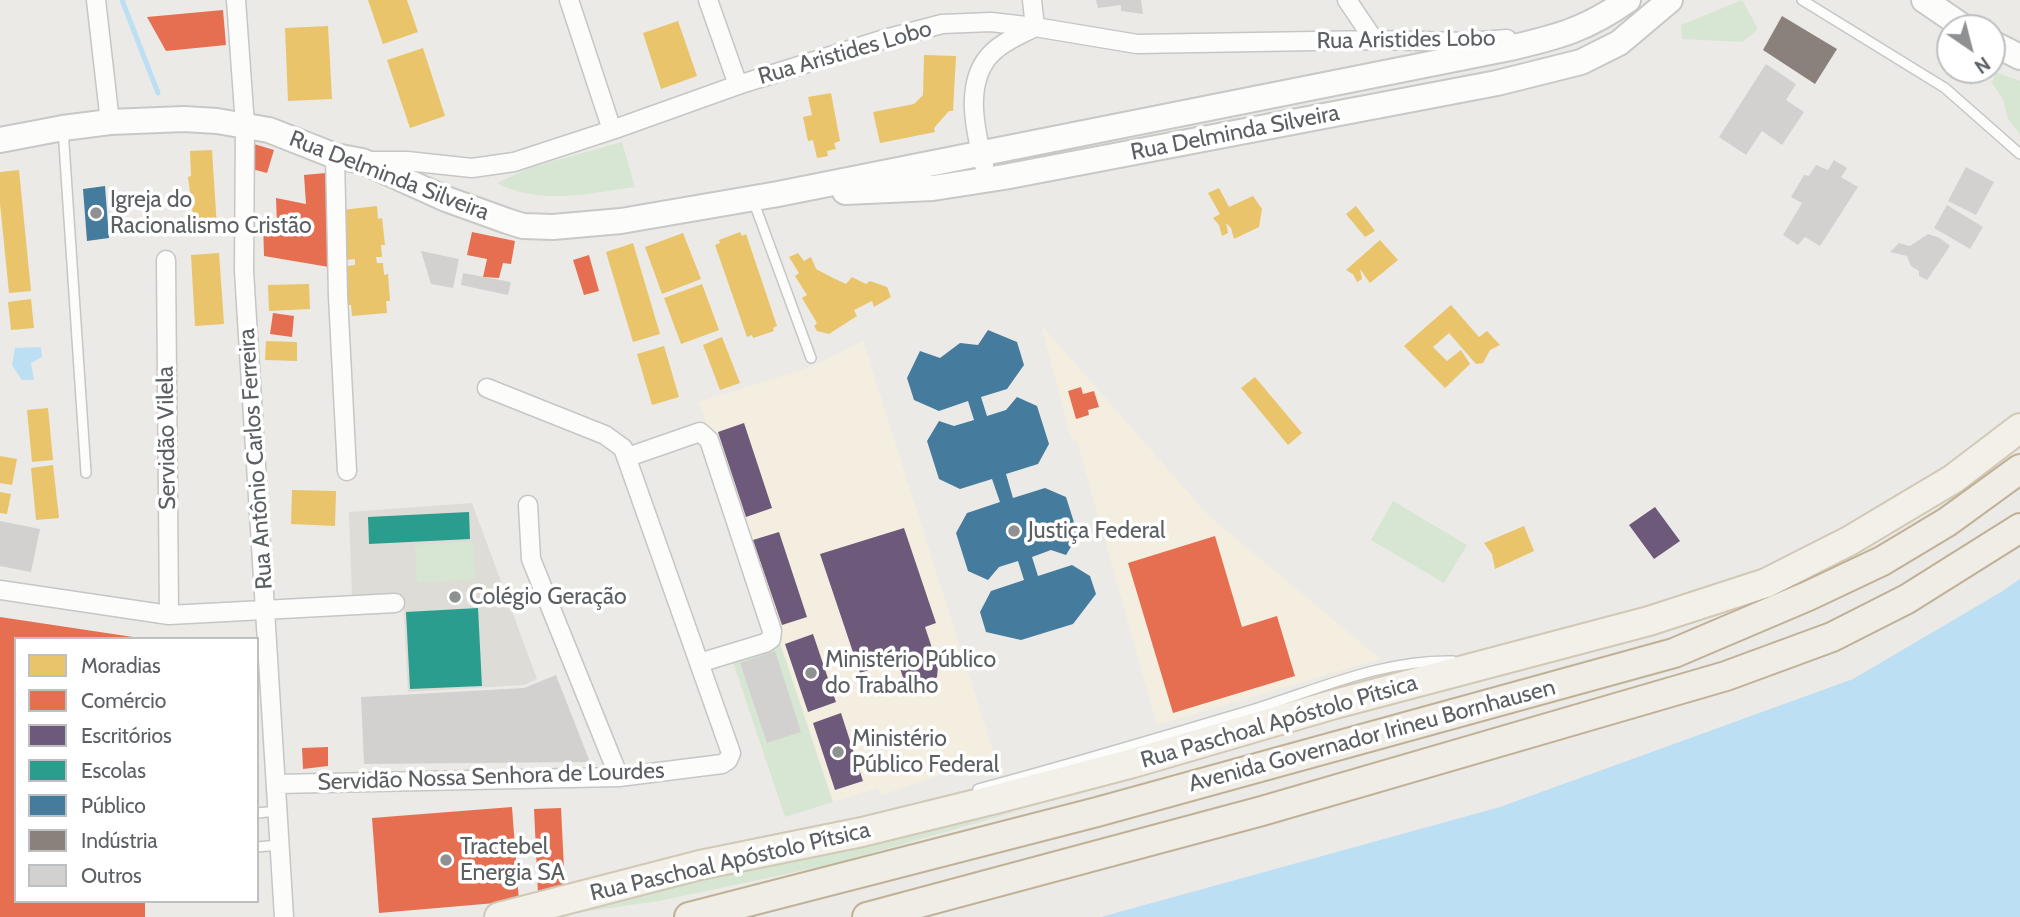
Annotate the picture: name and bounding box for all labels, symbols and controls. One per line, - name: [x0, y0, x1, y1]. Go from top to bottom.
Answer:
- north arrow: [1936, 14, 2006, 84]
- street label: Rua Aristides Lobo: [755, 15, 935, 91]
- street label: Rua Aristides Lobo: [1316, 25, 1496, 55]
- text: N: [1970, 52, 1994, 78]
- street label: Rua Delminda Silveira: [1128, 99, 1342, 167]
- street label: Rua Delminda Silveira: [285, 125, 493, 227]
- place label: Igreja do Racionalismo Cristão: [110, 186, 312, 240]
- marker: Igreja do Racionalismo Cristão: [88, 205, 104, 221]
- street label: Rua Antônio Carlos Ferreira: [233, 328, 279, 590]
- street label: Servidão Vilela: [152, 366, 182, 510]
- place label: Justiça Federal: [1028, 517, 1165, 545]
- marker: Justiça Federal: [1006, 523, 1022, 539]
- place label: Colégio Geração: [469, 583, 627, 611]
- marker: Colégio Geração: [447, 589, 463, 605]
- legend: [14, 637, 259, 903]
- place label: Ministério Público do Trabalho: [825, 646, 996, 700]
- text: Moradias: [81, 653, 161, 678]
- marker: Ministério Público do Trabalho: [803, 665, 819, 681]
- street label: Rua Paschoal Apóstolo Pítsica: [1137, 669, 1421, 775]
- street label: Avenida Governador Irineu Bornhausen: [1186, 674, 1558, 798]
- text: Comércio: [81, 688, 166, 713]
- text: Escritórios: [81, 723, 172, 748]
- place label: Ministério Público Federal: [852, 725, 999, 779]
- marker: Ministério Público Federal: [830, 744, 846, 760]
- street label: Servidão Nossa Senhora de Lourdes: [317, 757, 665, 797]
- text: Escolas: [81, 758, 146, 783]
- text: Público: [81, 793, 146, 818]
- street label: Rua Paschoal Apóstolo Pítsica: [587, 816, 873, 908]
- text: Indústria: [81, 828, 158, 853]
- place label: Tractebel Energia SA: [460, 833, 565, 887]
- marker: Tractebel Energia SA: [438, 852, 454, 868]
- text: Outros: [81, 863, 142, 888]

